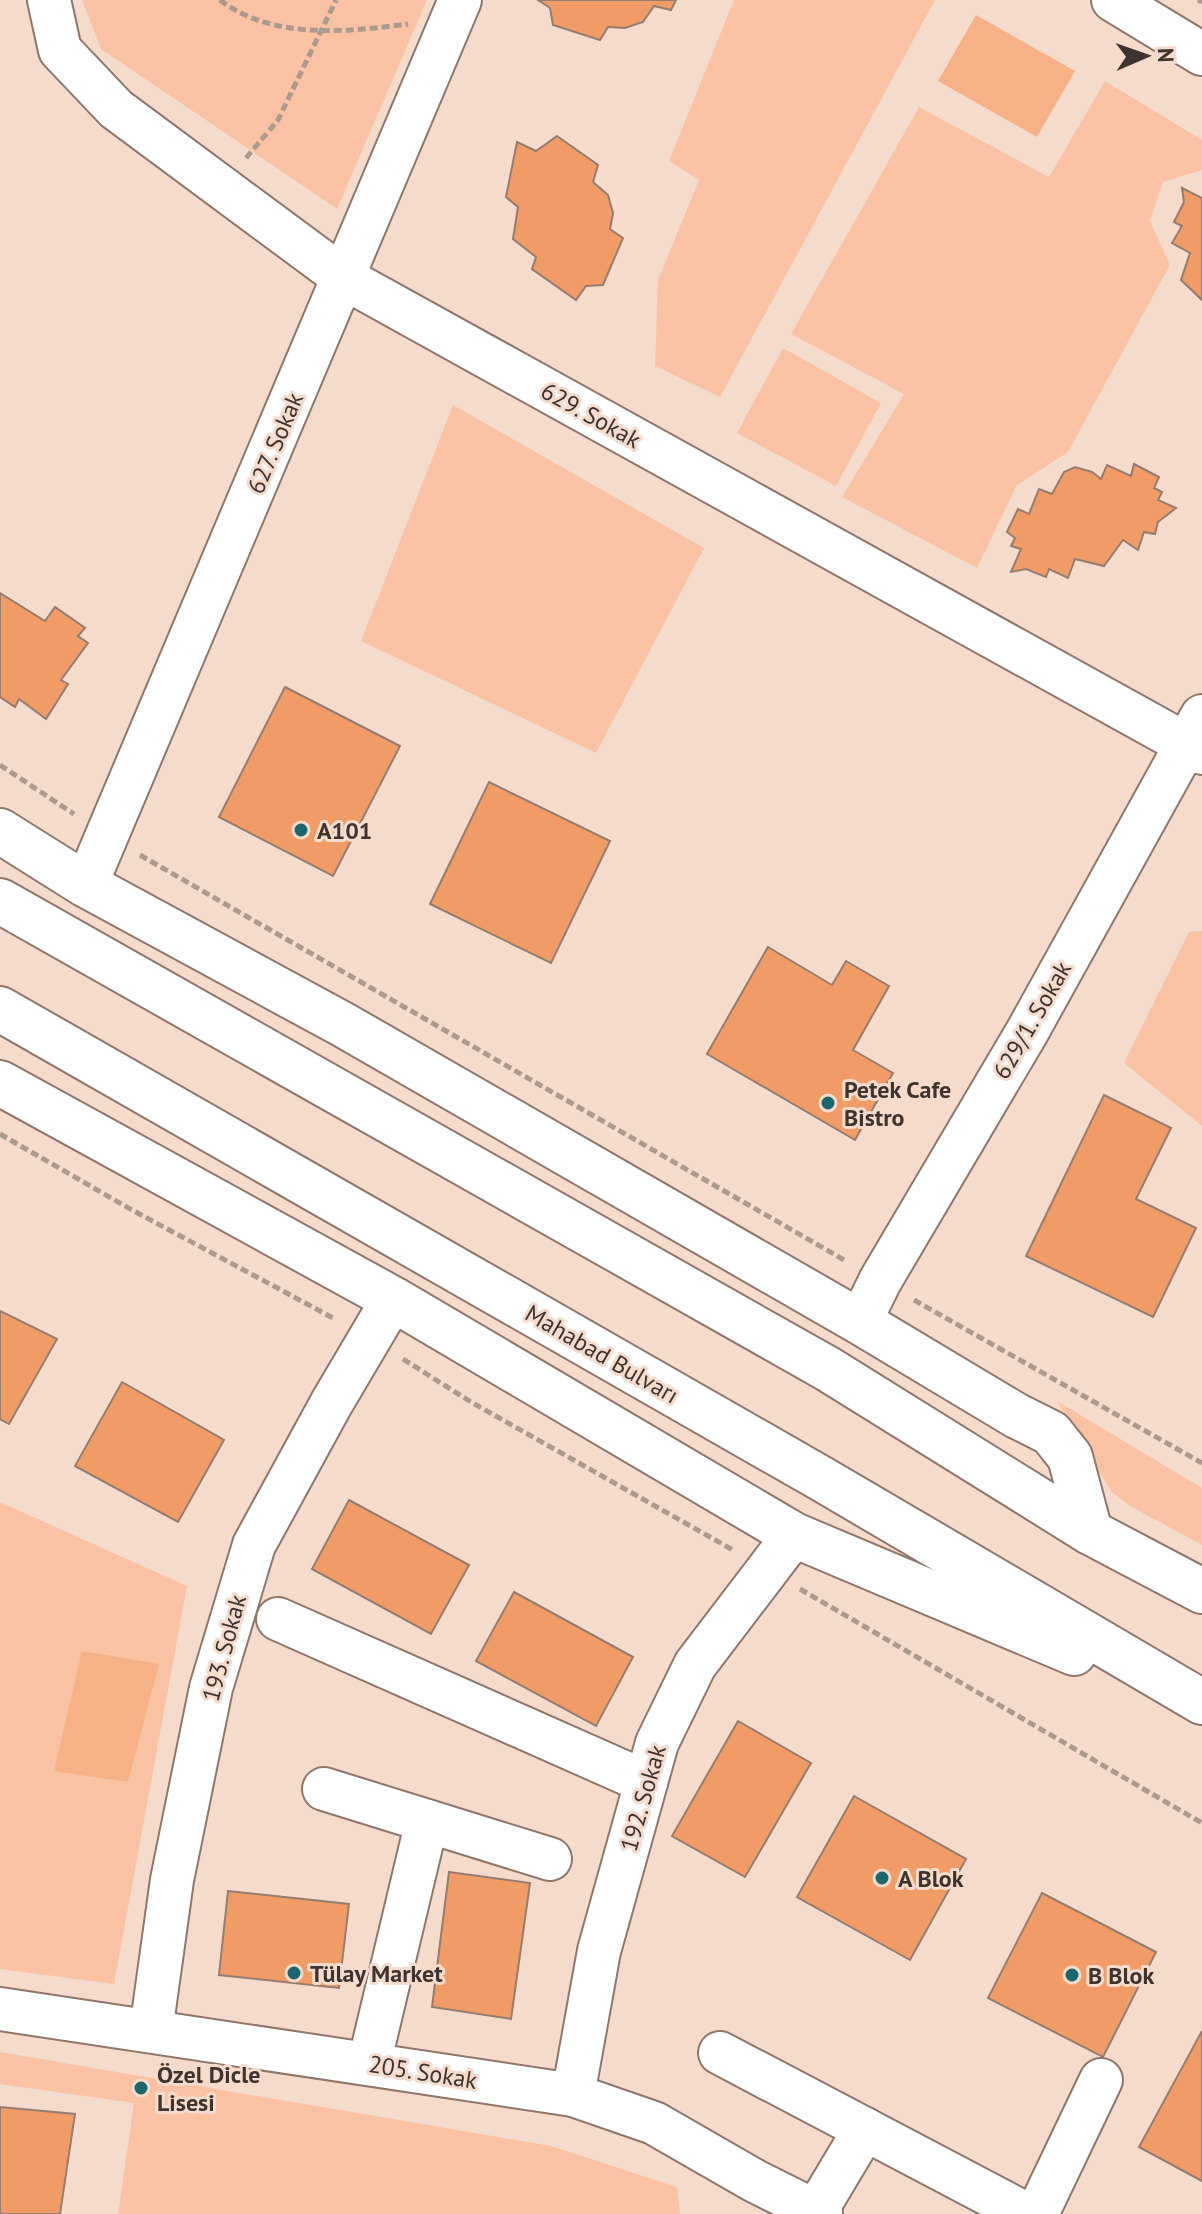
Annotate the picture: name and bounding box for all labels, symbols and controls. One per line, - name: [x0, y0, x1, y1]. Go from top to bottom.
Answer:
- north arrow: [1106, 16, 1186, 96]
- text: N: [1152, 48, 1180, 63]
- street label: 629. Sokak: [536, 375, 647, 455]
- street label: 627. Sokak: [240, 387, 310, 498]
- place label: A101: [317, 815, 372, 846]
- marker: A101: [292, 821, 310, 839]
- street label: 629/1. Sokak: [986, 955, 1078, 1084]
- place label: Petek Cafe Bistro: [844, 1074, 951, 1133]
- marker: Petek Cafe Bistro: [819, 1094, 837, 1112]
- street label: Mahabad Bulvarı: [520, 1298, 684, 1410]
- street label: 193. Sokak: [195, 1591, 253, 1705]
- street label: 192. Sokak: [613, 1741, 673, 1855]
- place label: A Blok: [898, 1863, 964, 1894]
- marker: A Blok: [873, 1869, 891, 1887]
- place label: Tülay Market: [310, 1958, 443, 1989]
- place label: B Blok: [1088, 1960, 1154, 1991]
- marker: Tülay Market: [285, 1964, 303, 1982]
- marker: B Blok: [1063, 1966, 1081, 1984]
- street label: 205. Sokak: [367, 2048, 480, 2096]
- place label: Özel Dicle Lisesi: [157, 2059, 260, 2118]
- marker: Özel Dicle Lisesi: [132, 2079, 150, 2097]

